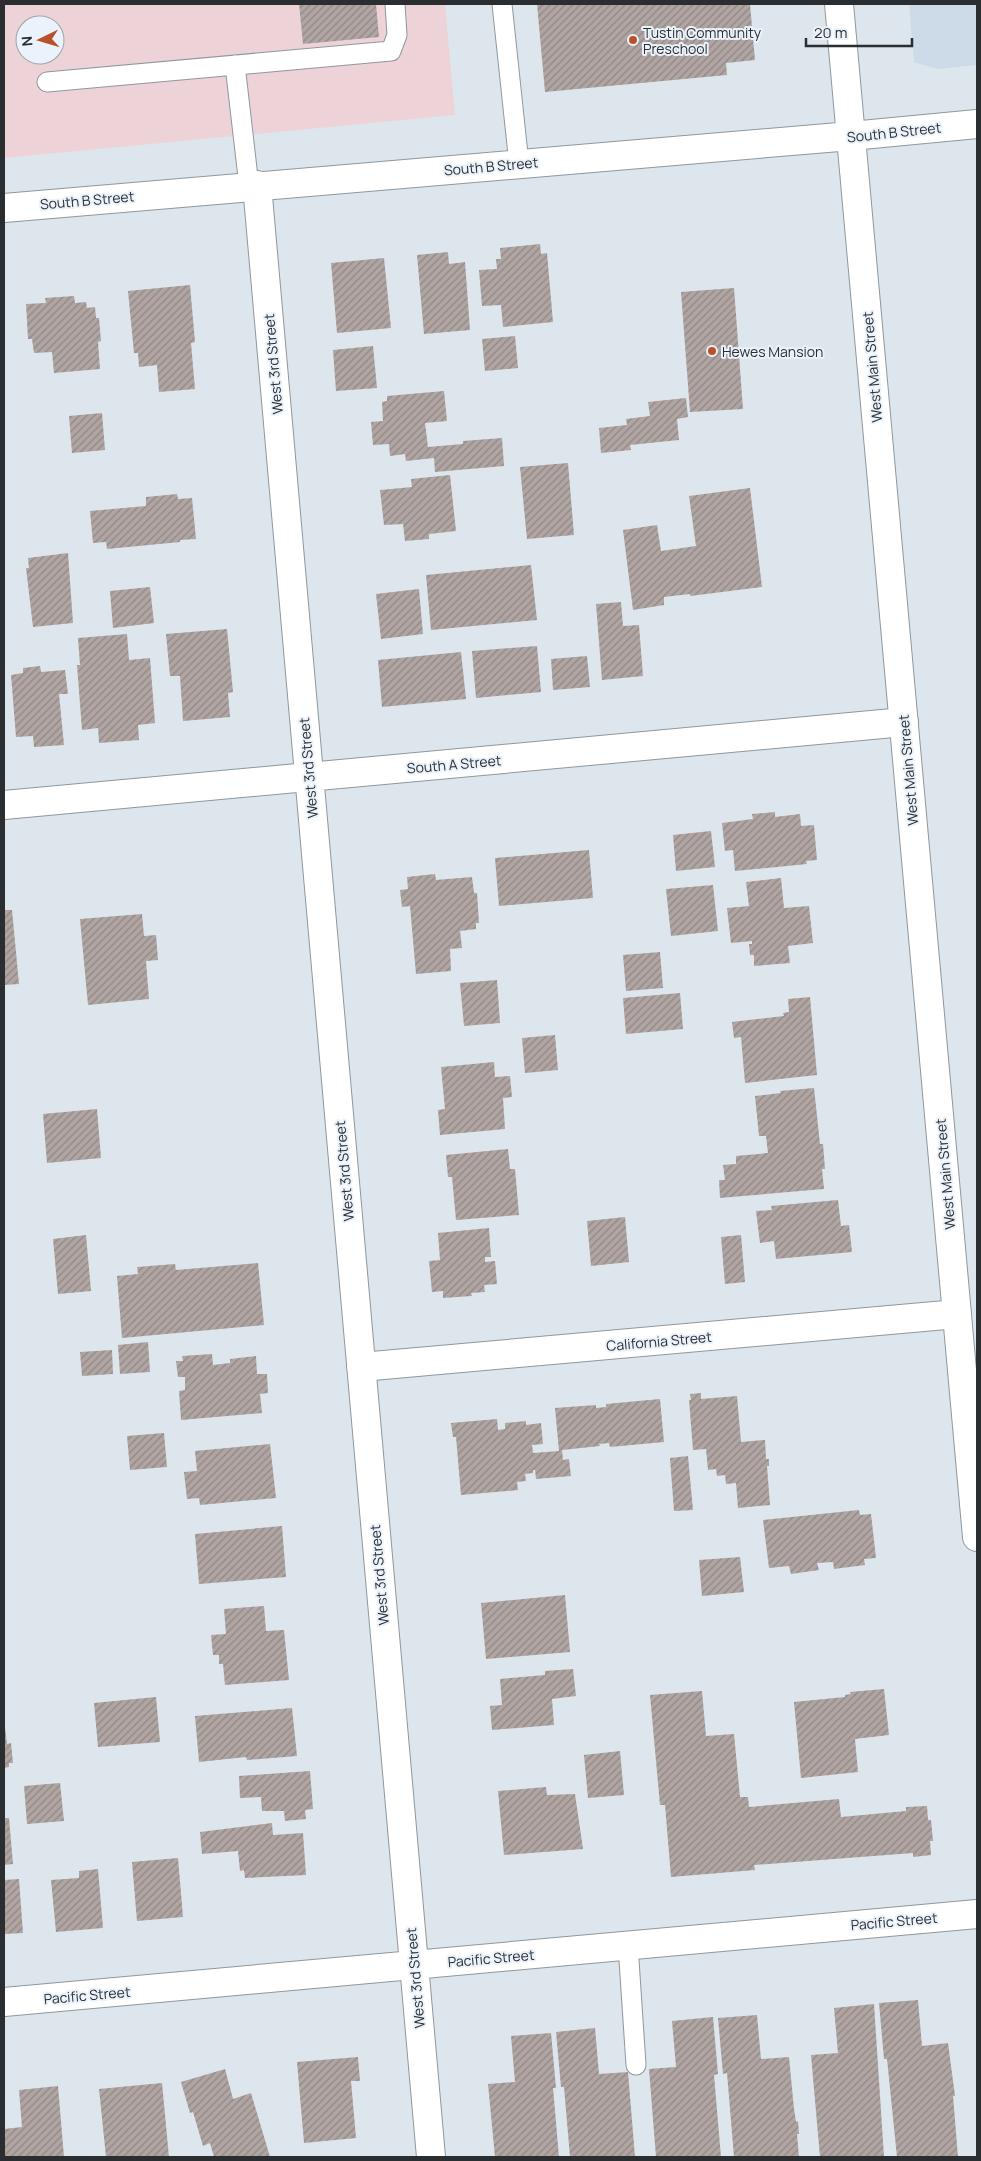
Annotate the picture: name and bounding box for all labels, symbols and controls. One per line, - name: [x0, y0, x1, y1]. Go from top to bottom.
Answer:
- north arrow: [15, 15, 65, 65]
- scale bar: [806, 15, 912, 47]
- text: 20 m: [814, 22, 847, 43]
- place label: Tustin Community Preschool: [643, 23, 762, 58]
- marker: Tustin Community Preschool: [627, 34, 639, 46]
- text: N: [17, 35, 36, 47]
- street label: South B Street: [846, 118, 942, 146]
- street label: South B Street: [443, 152, 539, 180]
- street label: South B Street: [39, 186, 135, 214]
- street label: West Main Street: [858, 310, 886, 423]
- street label: West 3rd Street: [259, 312, 287, 415]
- place label: Hewes Mansion: [722, 342, 823, 361]
- marker: Hewes Mansion: [706, 345, 718, 357]
- street label: West Main Street: [894, 713, 922, 826]
- street label: West 3rd Street: [294, 716, 322, 819]
- street label: South A Street: [406, 750, 502, 778]
- street label: West Main Street: [931, 1117, 959, 1230]
- street label: West 3rd Street: [330, 1119, 358, 1222]
- street label: California Street: [606, 1327, 713, 1355]
- street label: West 3rd Street: [365, 1523, 393, 1626]
- street label: Pacific Street: [850, 1908, 938, 1934]
- street label: West 3rd Street: [401, 1926, 429, 2029]
- street label: Pacific Street: [447, 1945, 535, 1971]
- street label: Pacific Street: [43, 1982, 131, 2008]

